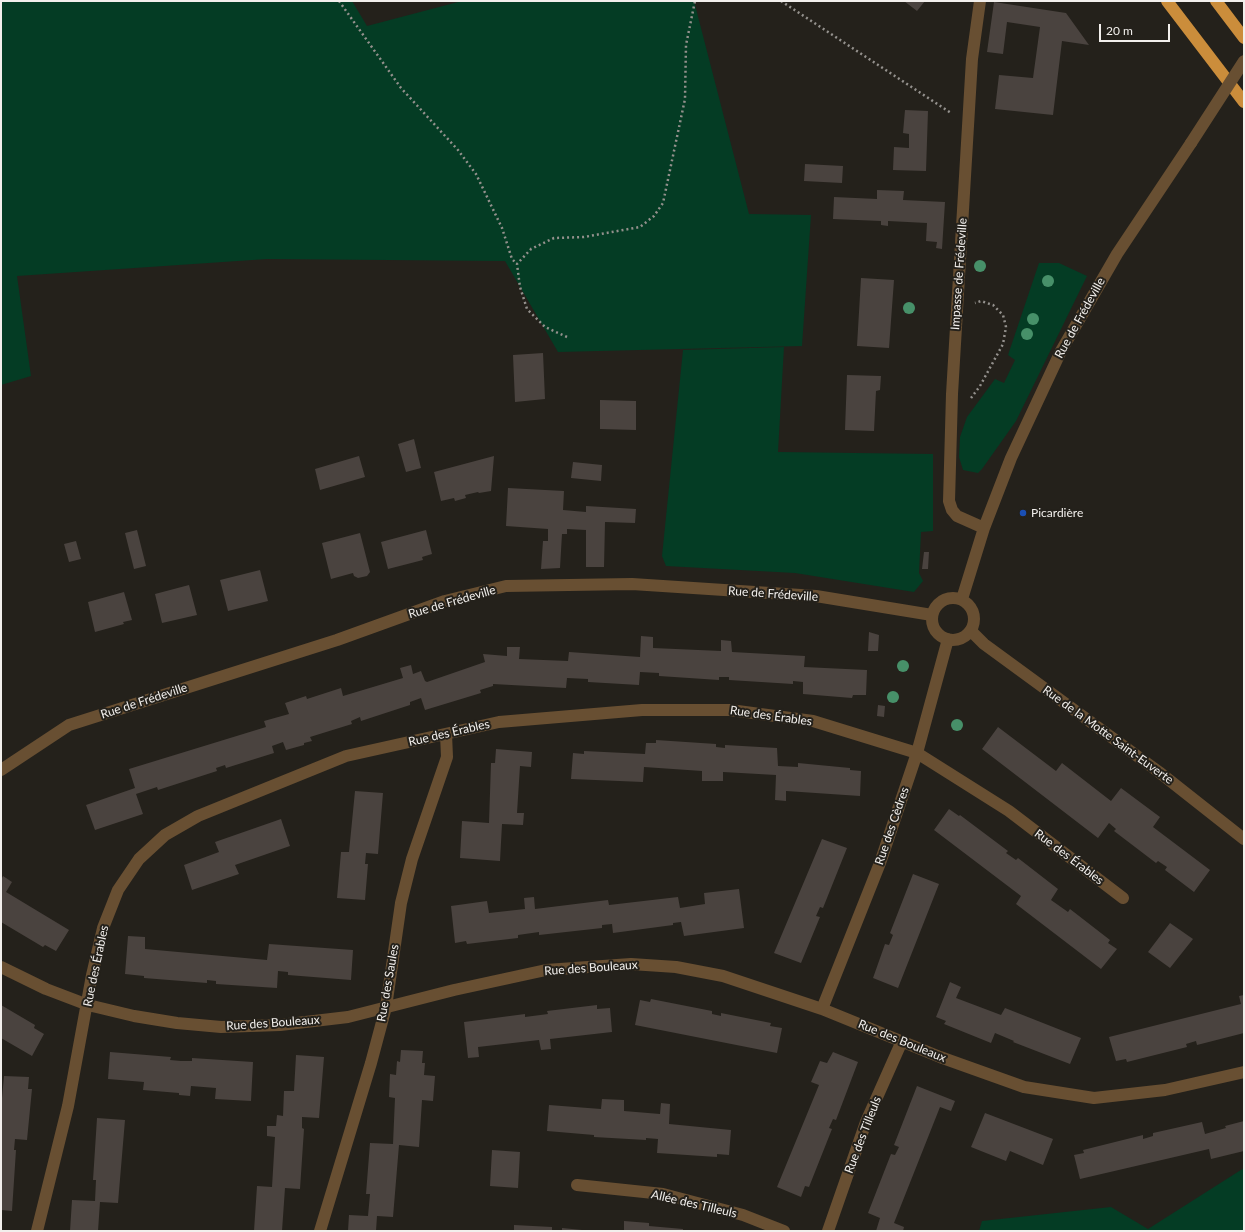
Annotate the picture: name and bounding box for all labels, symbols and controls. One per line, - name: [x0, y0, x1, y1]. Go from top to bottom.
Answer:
- scale bar: [1101, 16, 1172, 42]
- text: 20 m: [1106, 23, 1133, 38]
- street label: Impasse de Frédeville: [948, 217, 970, 331]
- street label: Rue de Frédeville: [1052, 275, 1108, 361]
- place label: Picardière: [1031, 506, 1083, 520]
- marker: Picardière: [1018, 508, 1028, 518]
- street label: Rue de Frédeville: [407, 583, 497, 621]
- street label: Rue de Frédeville: [727, 584, 819, 604]
- street label: Rue de Frédeville: [99, 680, 189, 722]
- street label: Rue de la Motte Saint-Euverte: [1040, 683, 1176, 787]
- street label: Rue des Érables: [729, 703, 813, 729]
- street label: Rue des Érables: [407, 717, 491, 749]
- street label: Rue des Cèdres: [872, 785, 912, 867]
- street label: Rue des Érables: [1032, 826, 1106, 888]
- street label: Rue des Érables: [80, 924, 112, 1008]
- street label: Rue des Saules: [374, 943, 402, 1023]
- street label: Rue des Bouleaux: [544, 958, 638, 978]
- street label: Rue des Bouleaux: [226, 1013, 320, 1033]
- street label: Rue des Bouleaux: [856, 1017, 948, 1065]
- street label: Rue des Tilleuls: [842, 1094, 884, 1176]
- street label: Allée des Tilleuls: [650, 1187, 738, 1221]

